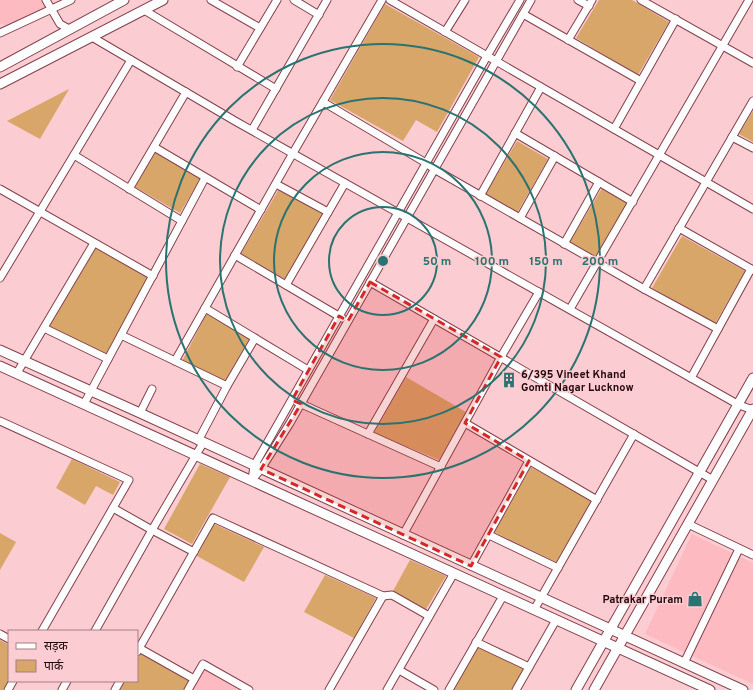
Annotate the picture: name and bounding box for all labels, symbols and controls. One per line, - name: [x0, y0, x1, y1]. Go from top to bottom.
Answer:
- centre of rings: [376, 254, 390, 268]
- text: 50 m: [423, 254, 451, 270]
- text: 100 m: [475, 254, 509, 270]
- text: 150 m: [529, 254, 563, 270]
- text: 200 m: [582, 254, 618, 270]
- place label: 6/395 Vineet Khand Gomti Nagar Lucknow: [521, 368, 634, 395]
- building icon: 6/395 Vineet Khand Gomti Nagar Lucknow: [500, 371, 518, 389]
- shop icon: Patrakar Puram: [686, 590, 704, 608]
- place label: Patrakar Puram: [602, 593, 683, 607]
- legend: [8, 630, 138, 682]
- text: सड़क: [44, 639, 69, 655]
- text: पार्क: [44, 659, 64, 675]

